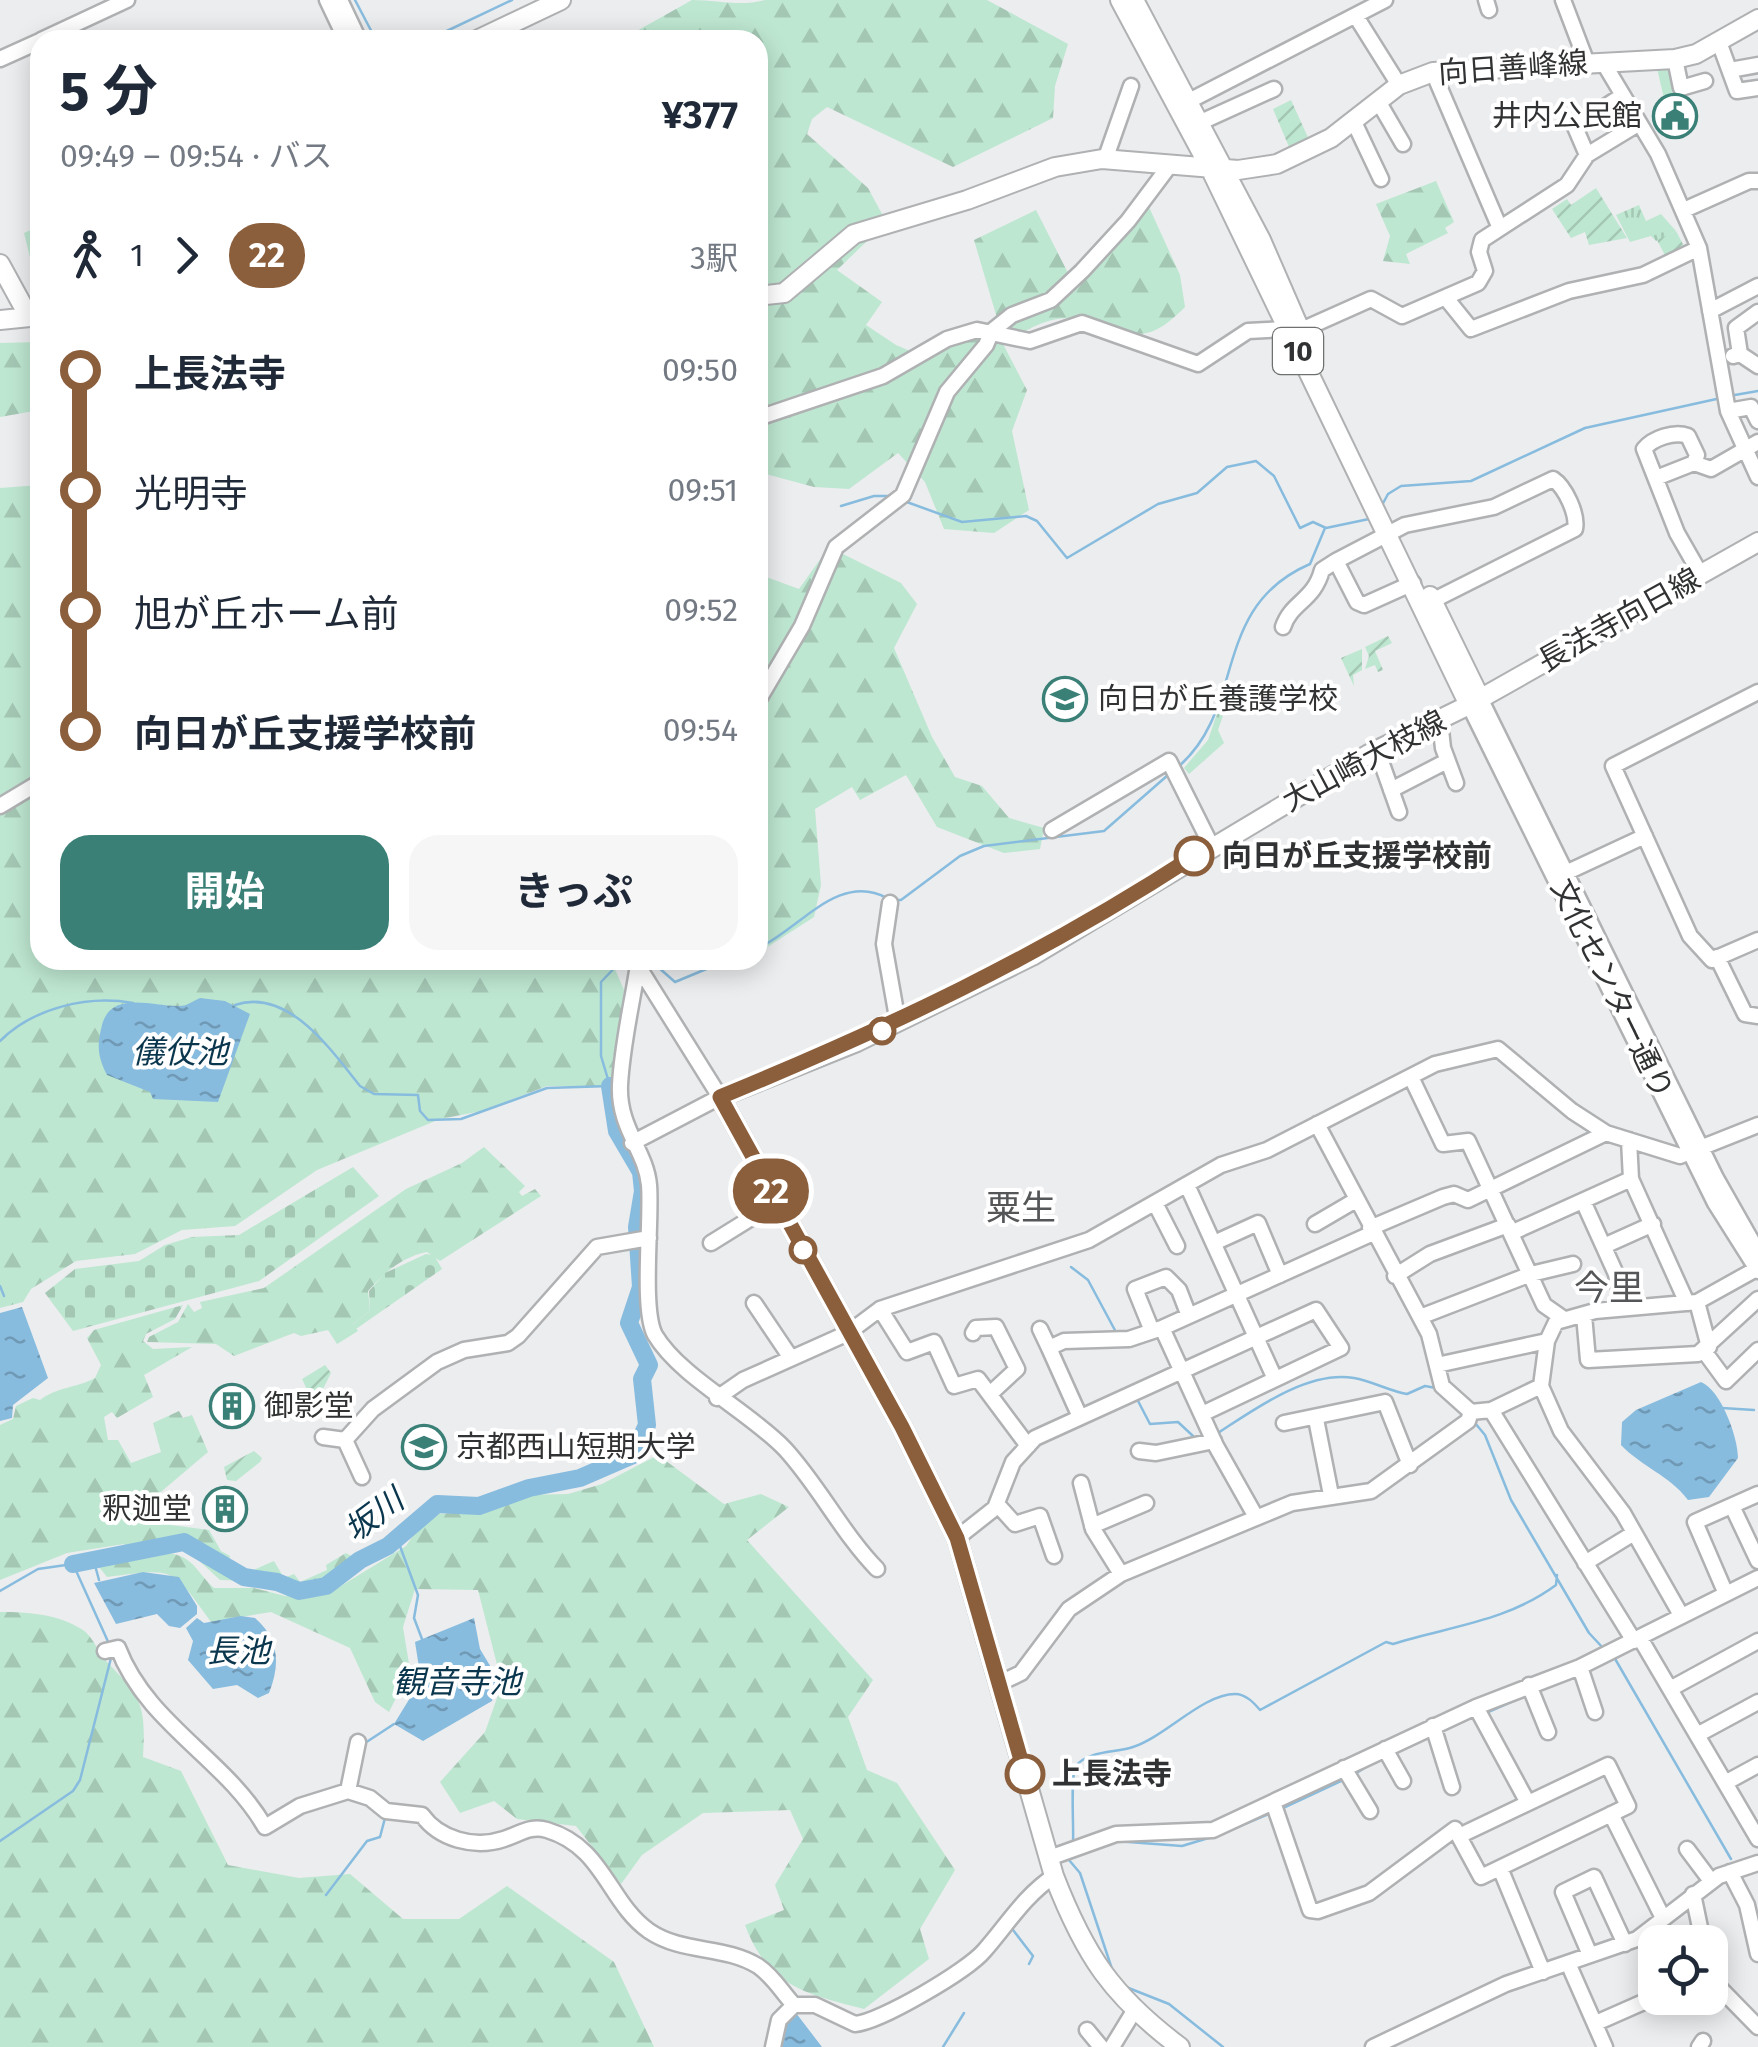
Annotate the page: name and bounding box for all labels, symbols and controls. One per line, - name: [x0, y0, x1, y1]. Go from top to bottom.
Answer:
- street label: 向日善峰線: [1437, 45, 1589, 91]
- text: 5 分: [60, 59, 158, 125]
- text: ¥377: [662, 92, 738, 138]
- public building icon: 井内公民館: [1652, 93, 1698, 139]
- place label: 井内公民館: [1492, 98, 1642, 134]
- text: 09:49 – 09:54 · バス: [60, 137, 332, 175]
- icon: walk: [60, 228, 115, 283]
- icon: forward: [159, 228, 214, 283]
- text: 22: [249, 234, 285, 276]
- text: 1: [130, 236, 144, 274]
- text: 3駅: [690, 239, 738, 277]
- road number: 10: [1273, 328, 1323, 374]
- text: 上長法寺: [134, 351, 286, 397]
- text: 09:50: [662, 351, 738, 389]
- text: 光明寺: [134, 471, 248, 517]
- text: 09:51: [668, 471, 738, 509]
- street label: 長法寺向日線: [1532, 561, 1706, 679]
- text: 旭が丘ホーム前: [134, 591, 399, 637]
- text: 09:52: [664, 591, 738, 629]
- school or university icon: 向日が丘養護学校: [1042, 676, 1088, 722]
- place label: 向日が丘養護学校: [1098, 681, 1338, 717]
- street label: 大山崎大枝線: [1276, 703, 1452, 819]
- text: 向日が丘支援学校前: [134, 711, 476, 757]
- text: 09:54: [663, 711, 738, 749]
- button: 開始: [60, 835, 389, 950]
- button: きっぷ: [409, 835, 738, 950]
- marker: 向日が丘支援学校前: [1175, 837, 1213, 875]
- place label: 向日が丘支援学校前: [1222, 838, 1492, 874]
- street label: 文化センター通り: [1543, 873, 1681, 1105]
- unlabelled marker: [869, 1018, 895, 1044]
- water label: 儀仗池: [132, 1033, 231, 1071]
- line badge: 22: [726, 1158, 816, 1224]
- text: 22: [753, 1170, 789, 1212]
- district label: 粟生: [986, 1187, 1056, 1229]
- unlabelled marker: [790, 1237, 816, 1263]
- district label: 今里: [1574, 1267, 1644, 1309]
- building icon: 御影堂: [209, 1383, 255, 1429]
- place label: 御影堂: [264, 1388, 354, 1424]
- school or university icon: 京都西山短期大学: [401, 1424, 447, 1470]
- place label: 京都西山短期大学: [456, 1429, 696, 1465]
- water label: 坂川: [337, 1479, 413, 1549]
- building icon: 釈迦堂: [202, 1486, 248, 1532]
- place label: 釈迦堂: [102, 1491, 192, 1527]
- water label: 長池: [206, 1632, 273, 1670]
- water label: 観音寺池: [393, 1663, 524, 1701]
- marker: 上長法寺: [1006, 1755, 1044, 1793]
- place label: 上長法寺: [1052, 1756, 1172, 1792]
- map controls: [1638, 1925, 1728, 2015]
- button: locate: [1638, 1925, 1728, 2015]

